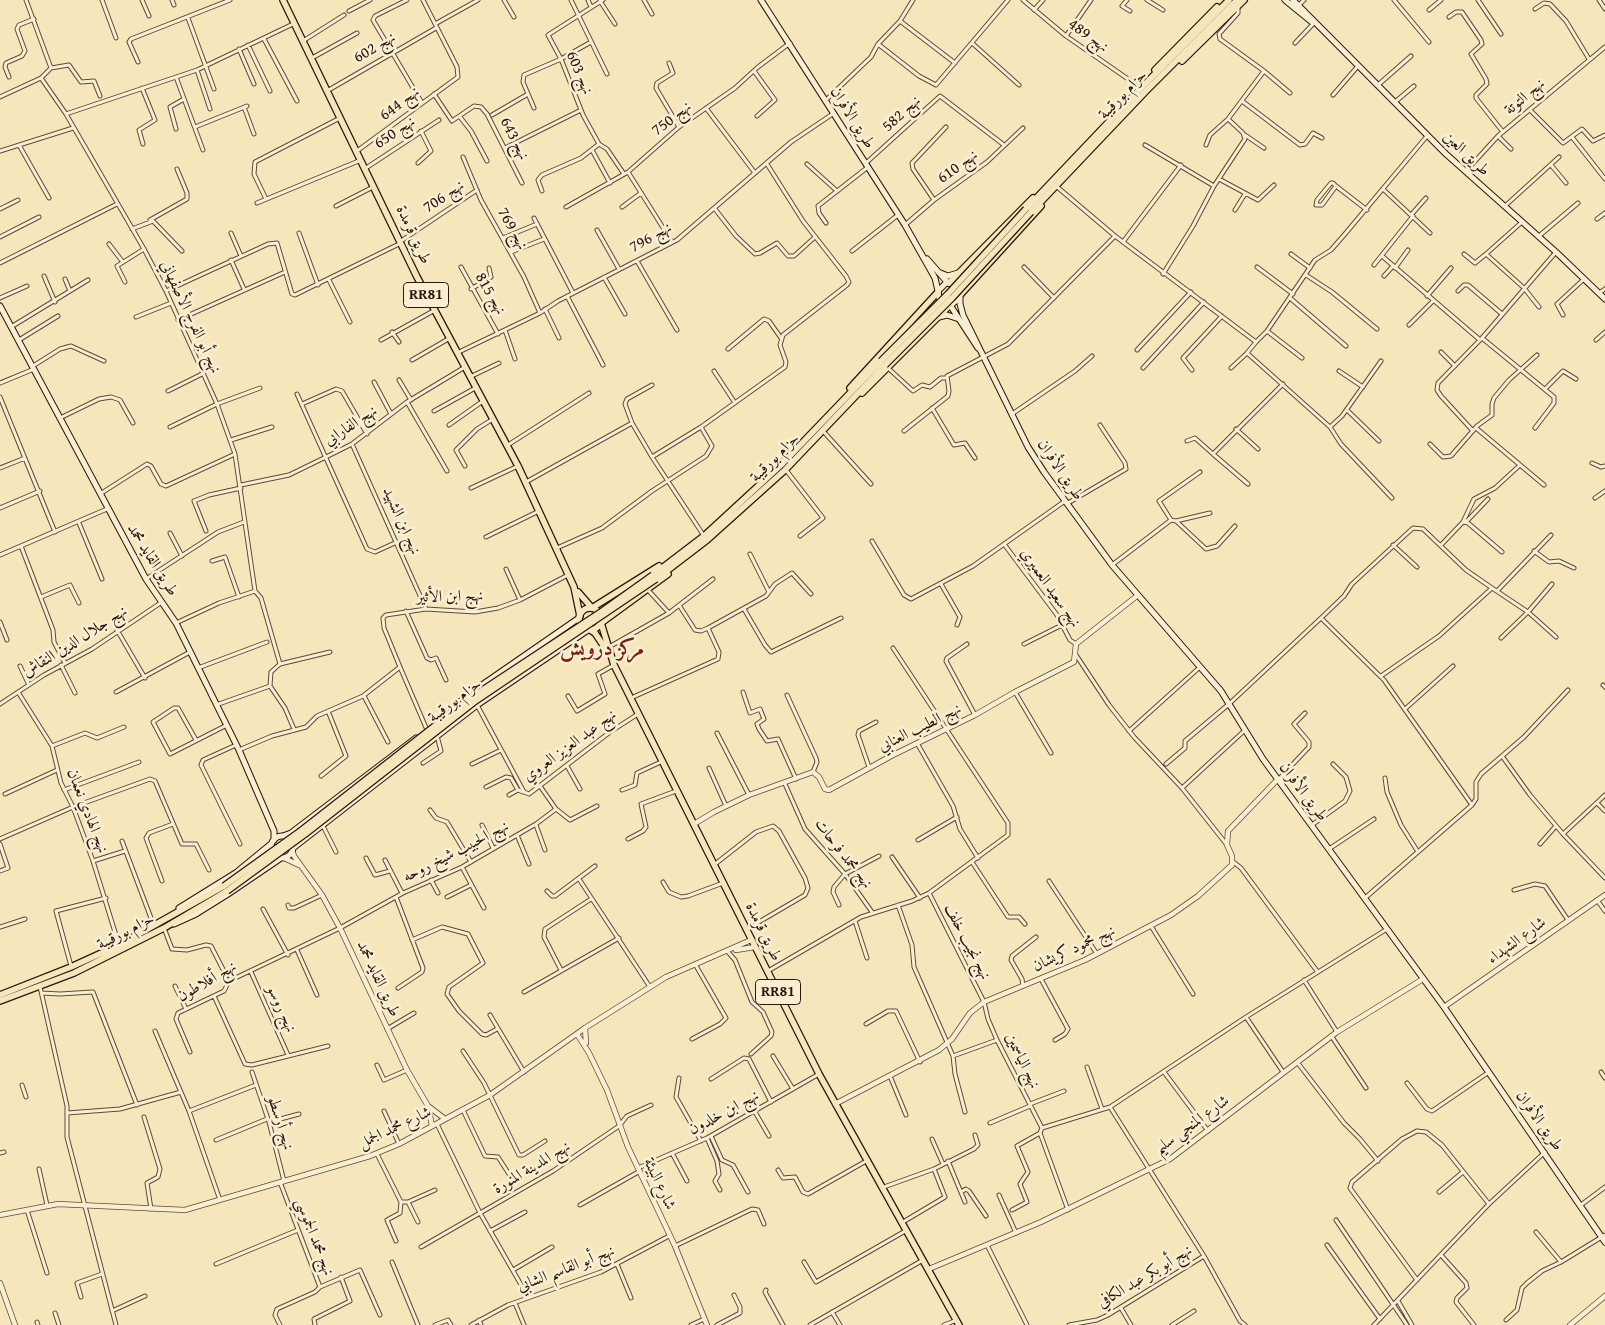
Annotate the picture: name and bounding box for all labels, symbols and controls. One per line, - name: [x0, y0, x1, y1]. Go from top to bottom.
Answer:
- street label: نهج 489: [1064, 15, 1112, 57]
- street label: نهج 602: [351, 28, 399, 68]
- street label: نهج 603: [561, 48, 597, 98]
- street label: حزام بورقيبة: [1095, 66, 1151, 124]
- street label: نهج التوتة: [1501, 75, 1549, 119]
- street label: نهج 644: [376, 83, 424, 125]
- street label: طريق الأفران: [825, 84, 879, 152]
- street label: نهج 582: [879, 92, 925, 136]
- street label: نهج 750: [648, 97, 696, 141]
- street label: نهج 650: [371, 113, 419, 153]
- street label: نهج 643: [495, 114, 533, 164]
- street label: طريق العين: [1439, 128, 1493, 180]
- street label: نهج 610: [934, 146, 982, 188]
- street label: نهج 706: [420, 176, 468, 218]
- street label: طريق قرمدة: [391, 203, 435, 267]
- street label: نهج 769: [493, 205, 531, 253]
- street label: نهج 796: [627, 219, 675, 257]
- street label: نهج أبو الفرج الأصفهاني: [155, 257, 225, 377]
- street label: نهج 815: [470, 270, 510, 318]
- road number: RR81: [404, 282, 448, 308]
- street label: نهج الفارابي: [321, 402, 381, 450]
- street label: حزام بورقيبة: [746, 429, 804, 487]
- street label: طريق الأفران: [1033, 436, 1087, 504]
- street label: نهج ابن الشهيد: [378, 484, 424, 558]
- street label: طريق القايد محمد: [122, 520, 182, 600]
- street label: نهج سعيد العميري: [1016, 545, 1084, 631]
- street label: نهج ابن الأثير: [416, 587, 484, 607]
- street label: نهج جلال الدين النقاش: [19, 602, 131, 682]
- district label: مركز درويش: [560, 637, 644, 663]
- street label: حزام بورقيبة: [425, 675, 485, 727]
- street label: نهج الطيب العنابي: [875, 700, 965, 756]
- street label: نهج عبد العزيز العروي: [519, 706, 621, 786]
- street label: طريق الأفران: [1274, 759, 1332, 825]
- street label: نهج الهادي نعمان: [62, 766, 112, 856]
- street label: نهج محمد فرحات: [810, 815, 876, 893]
- street label: نهج الحبيب شيخ روحه: [400, 817, 512, 887]
- street label: طريق قرمدة: [741, 900, 785, 964]
- street label: نهج نجيب خلف: [940, 901, 994, 983]
- street label: حزام بورقيبة: [94, 909, 158, 955]
- street label: شارع الشهداء: [1484, 913, 1550, 969]
- street label: نهج محمود كريشان: [1030, 921, 1118, 977]
- street label: طريق القايد محمد: [352, 938, 404, 1020]
- street label: نهج أفلاطون: [174, 957, 240, 1007]
- road number: RR81: [756, 980, 800, 1004]
- street label: نهج روسو: [262, 982, 300, 1036]
- street label: نهج الياسمين: [1000, 1030, 1044, 1092]
- street label: نهج ابن خلدون: [685, 1086, 763, 1140]
- street label: طريق الأفران: [1511, 1087, 1567, 1155]
- street label: شارع المنجي سليم: [1151, 1091, 1233, 1159]
- street label: نهج أرسطو: [263, 1094, 297, 1152]
- street label: شارع محمد الجمل: [356, 1103, 434, 1153]
- street label: نهج المدينة المنورة: [490, 1137, 574, 1199]
- street label: شارع البيئة: [639, 1155, 679, 1213]
- street label: نهج محمد الجموسي: [290, 1196, 338, 1278]
- street label: نهج أبو بكر عبد الكافي: [1094, 1241, 1196, 1313]
- street label: نهج أبو القاسم الشابي: [515, 1242, 617, 1296]

